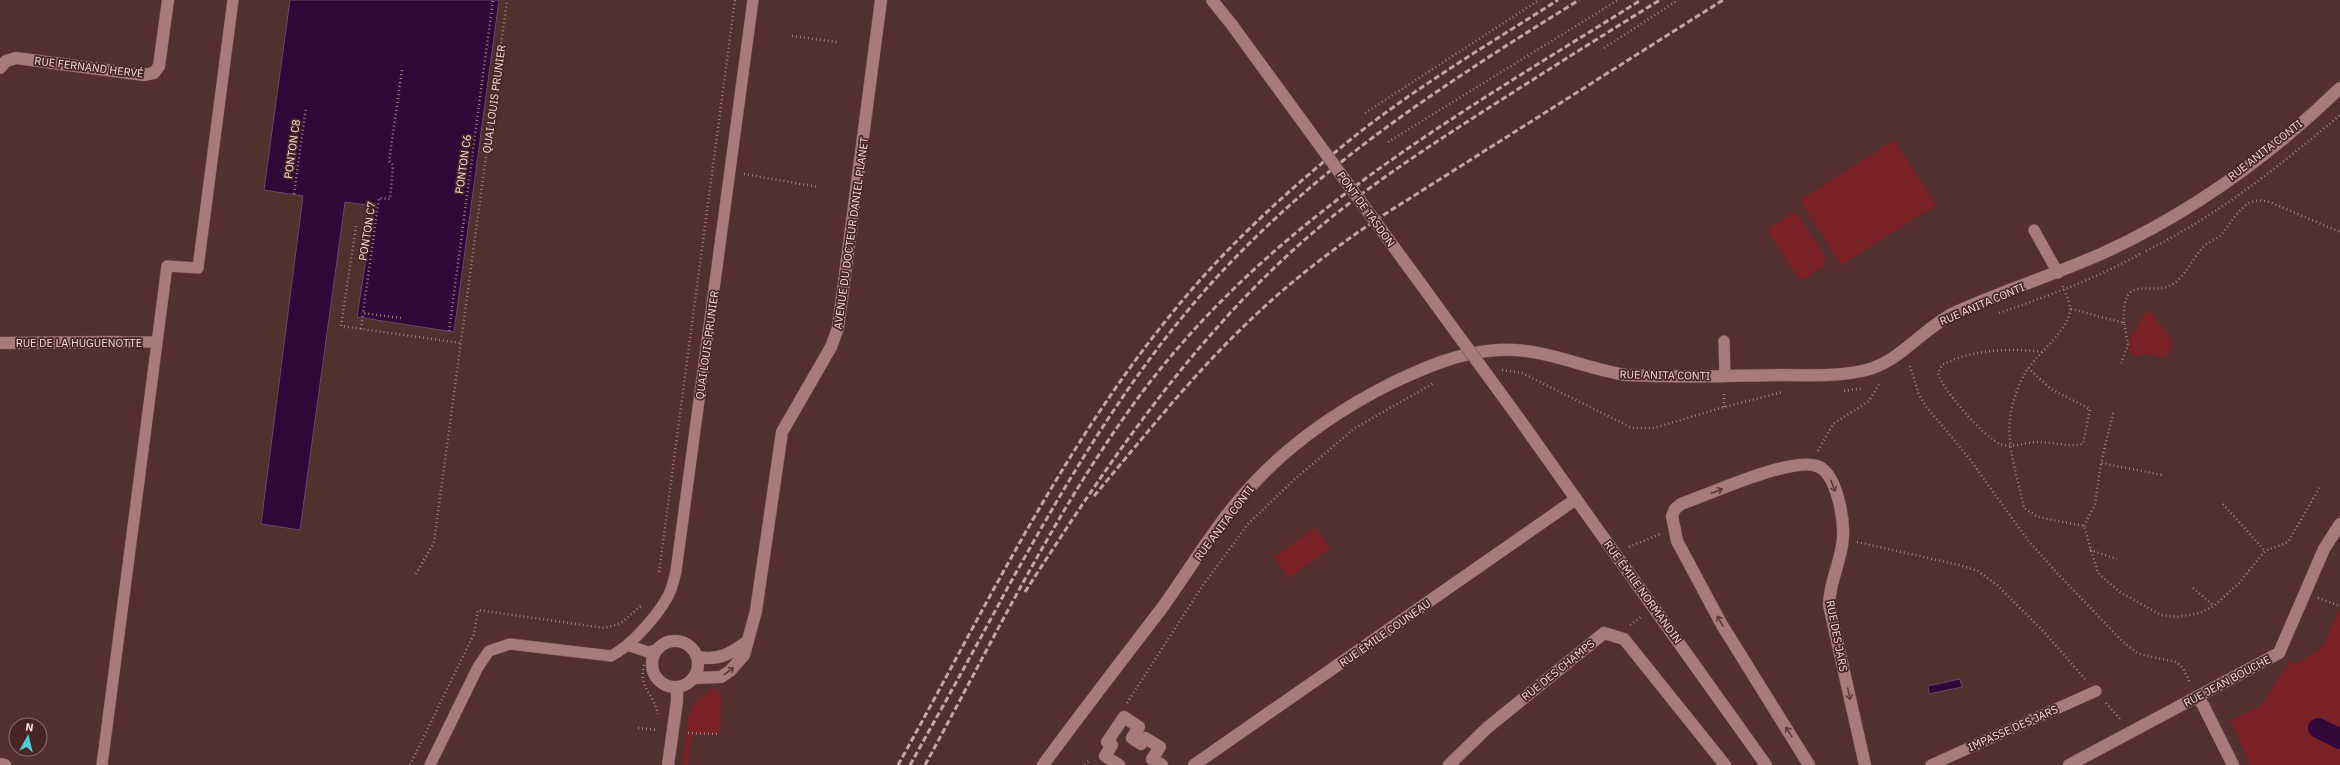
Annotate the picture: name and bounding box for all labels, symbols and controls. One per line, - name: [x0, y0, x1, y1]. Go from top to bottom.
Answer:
- street label: QUAI LOUIS PRUNIER: [479, 44, 509, 154]
- street label: RUE FERNAND HERVÉ: [34, 53, 144, 81]
- street label: RUE ANITA CONTI: [2225, 117, 2305, 183]
- street label: PONTON C8: [281, 118, 303, 180]
- street label: PONTON C6: [452, 133, 474, 195]
- street label: AVENUE DU DOCTEUR DANIEL PLANET: [831, 135, 872, 330]
- street label: PONT DE TASDON: [1334, 169, 1398, 249]
- street label: PONTON C7: [355, 200, 379, 262]
- street label: RUE ANITA CONTI: [1938, 280, 2026, 328]
- street label: QUAI LOUIS PRUNIER: [692, 290, 722, 400]
- street label: RUE DE LA HUGUENOTTE: [16, 336, 142, 350]
- street label: RUE ANITA CONTI: [1620, 367, 1710, 383]
- one-way arrow: [1829, 479, 1837, 491]
- street label: RUE ANITA CONTI: [1191, 483, 1257, 563]
- one-way arrow: [1711, 486, 1723, 494]
- street label: RUE ÉMILE NORMANDIN: [1601, 538, 1685, 646]
- street label: RUE ÉMILE COUNEAU: [1337, 596, 1433, 670]
- street label: RUE DES JARS: [1823, 599, 1851, 673]
- one-way arrow: [1716, 615, 1724, 627]
- street label: RUE DES CHAMPS: [1519, 636, 1597, 704]
- street label: RUE JEAN BOUCHE: [2181, 652, 2273, 710]
- one-way arrow: [723, 667, 734, 675]
- one-way arrow: [1846, 687, 1854, 700]
- street label: IMPASSE DES JARS: [1966, 702, 2060, 754]
- north arrow: [8, 717, 48, 757]
- text: N: [24, 720, 34, 735]
- one-way arrow: [1785, 727, 1793, 738]

